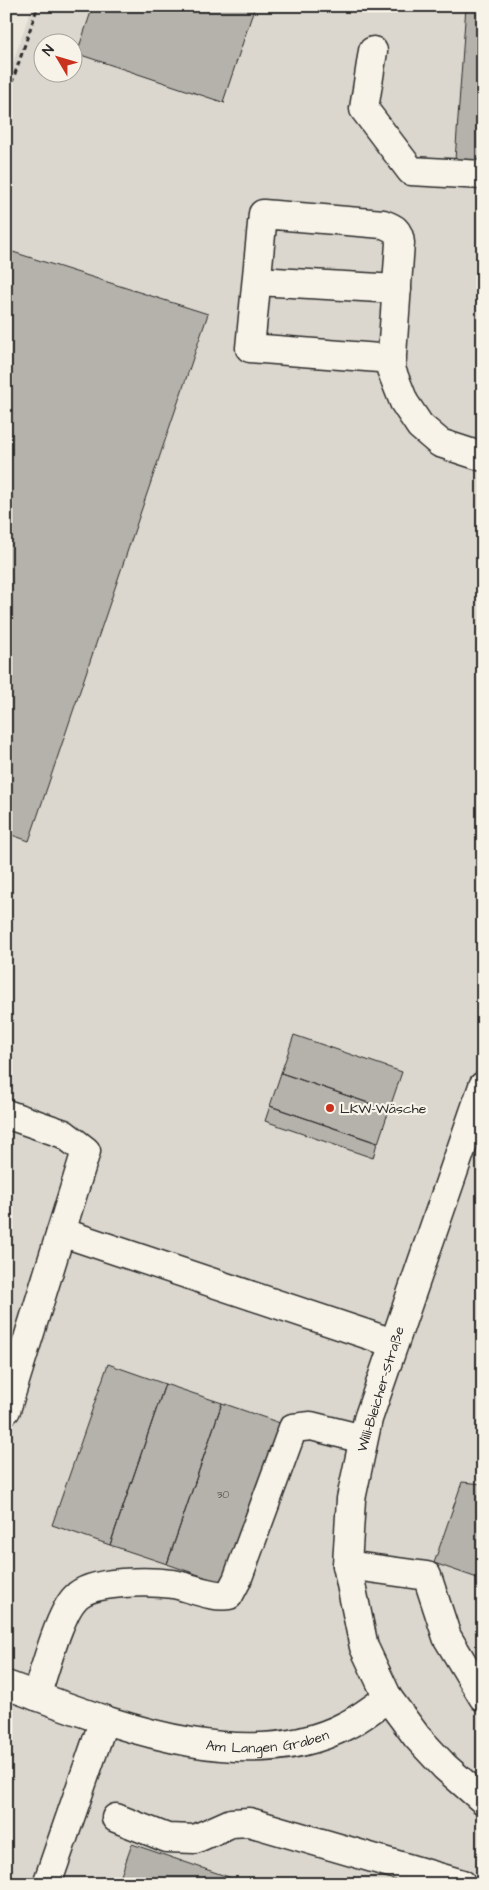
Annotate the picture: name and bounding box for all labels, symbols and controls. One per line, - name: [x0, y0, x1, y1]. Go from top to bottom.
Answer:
- north arrow: [32, 32, 82, 82]
- text: N: [38, 41, 59, 60]
- place label: LKW-Wäsche: [340, 1099, 427, 1119]
- marker: LKW-Wäsche: [324, 1102, 336, 1114]
- street label: Willi-Bleicher-Straße: [352, 1324, 410, 1455]
- house number: 30: [217, 1487, 229, 1502]
- street label: Am Langen Graben: [205, 1725, 332, 1758]

